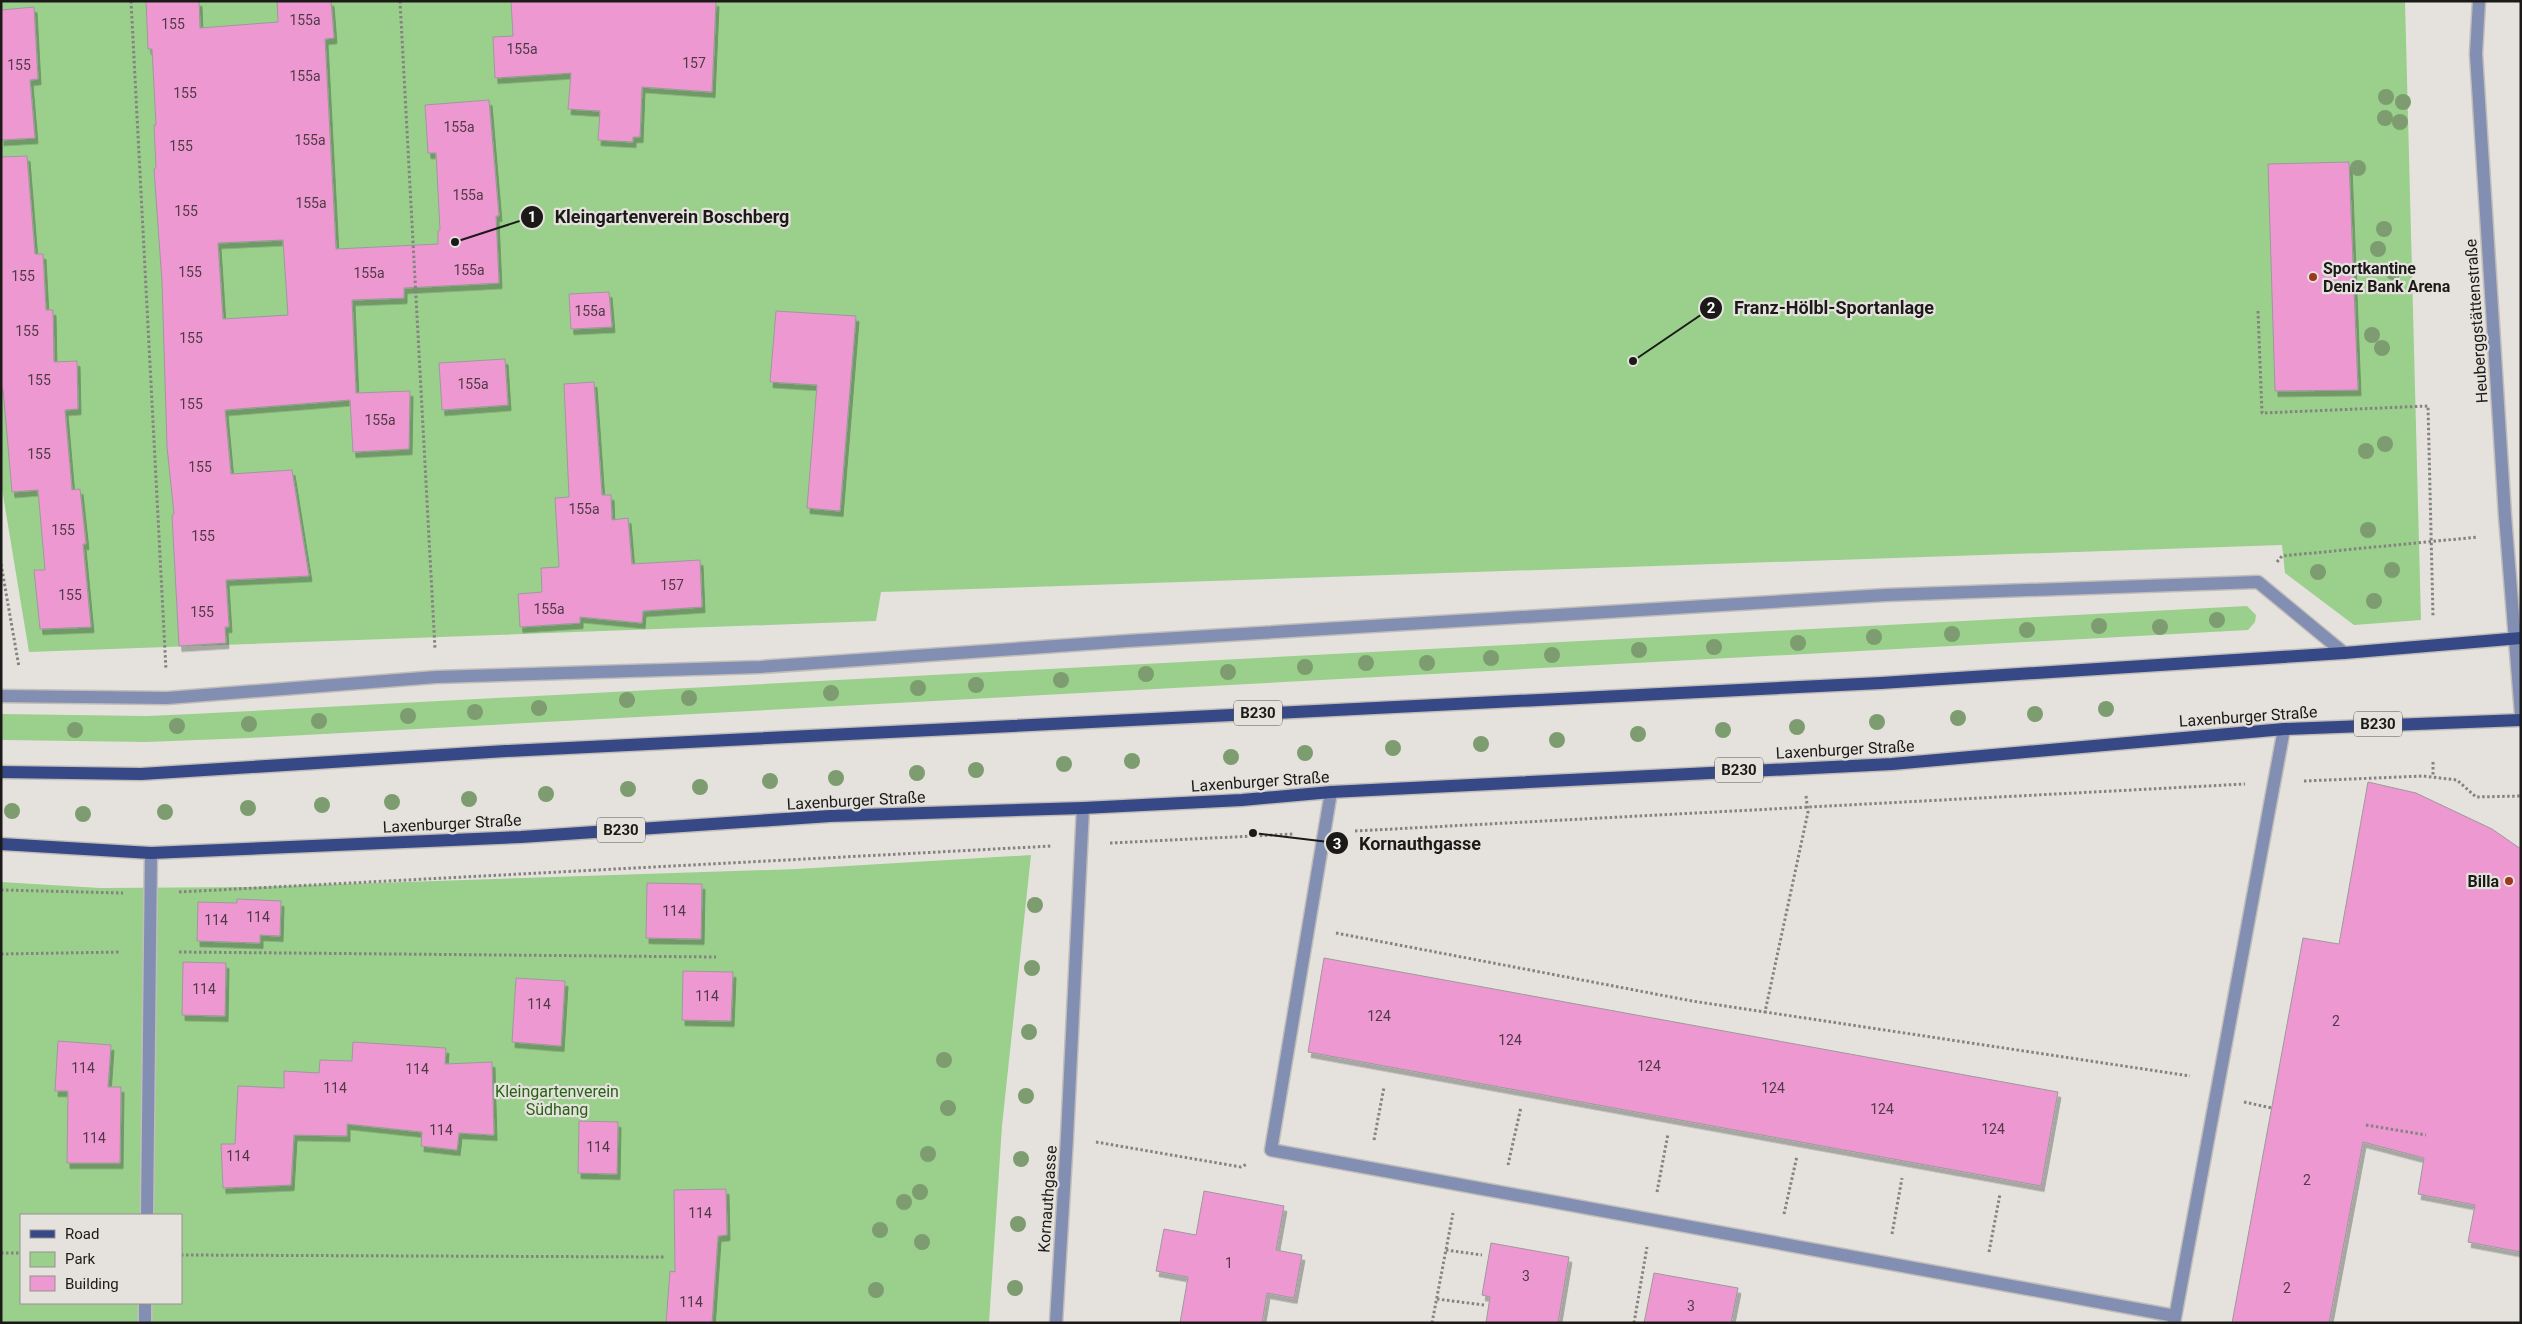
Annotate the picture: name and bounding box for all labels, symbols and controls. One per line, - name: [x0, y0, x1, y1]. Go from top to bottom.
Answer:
- house number: 155a: [289, 12, 321, 28]
- house number: 155: [161, 16, 185, 32]
- house number: 155a: [506, 41, 538, 57]
- house number: 157: [682, 55, 706, 71]
- house number: 155: [7, 57, 31, 73]
- house number: 155a: [289, 68, 321, 84]
- house number: 155: [173, 85, 197, 101]
- house number: 155a: [443, 119, 475, 135]
- house number: 155a: [294, 132, 326, 148]
- house number: 155: [169, 138, 193, 154]
- house number: 155a: [452, 187, 484, 203]
- house number: 155a: [295, 195, 327, 211]
- callout: Kleingartenverein Boschberg: [520, 201, 800, 234]
- house number: 155: [174, 203, 198, 219]
- text: Kleingartenverein Boschberg: [555, 206, 789, 227]
- text: 1: [528, 208, 536, 226]
- street label: Heuberggstättenstraße: [2461, 238, 2492, 404]
- place label: Sportkantine Deniz Bank Arena: [2323, 259, 2451, 296]
- house number: 155a: [453, 262, 485, 278]
- house number: 155: [178, 264, 202, 280]
- house number: 155a: [353, 265, 385, 281]
- house number: 155: [11, 268, 35, 284]
- marker: Sportkantine Deniz Bank Arena: [2307, 271, 2319, 283]
- callout: Franz-Hölbl-Sportanlage: [1698, 291, 1944, 324]
- text: Franz-Hölbl-Sportanlage: [1734, 297, 1934, 318]
- text: 2: [1707, 299, 1716, 317]
- house number: 155a: [574, 303, 606, 319]
- house number: 155: [15, 323, 39, 339]
- house number: 155: [179, 330, 203, 346]
- house number: 155: [27, 372, 51, 388]
- house number: 155a: [457, 376, 489, 392]
- house number: 155: [179, 396, 203, 412]
- house number: 155a: [364, 412, 396, 428]
- house number: 155: [27, 446, 51, 462]
- house number: 155: [188, 459, 212, 475]
- house number: 155a: [568, 501, 600, 517]
- house number: 155: [51, 522, 75, 538]
- house number: 155: [191, 528, 215, 544]
- house number: 157: [660, 577, 684, 593]
- house number: 155: [58, 587, 82, 603]
- house number: 155a: [533, 601, 565, 617]
- house number: 155: [190, 604, 214, 620]
- road number: B230: [1234, 700, 1282, 726]
- street label: Laxenburger Straße: [2178, 702, 2318, 731]
- road number: B230: [2354, 712, 2402, 736]
- street label: Laxenburger Straße: [1775, 736, 1915, 763]
- road number: B230: [1715, 758, 1763, 782]
- street label: Laxenburger Straße: [1190, 767, 1330, 796]
- street label: Laxenburger Straße: [786, 787, 926, 814]
- street label: Laxenburger Straße: [382, 810, 522, 837]
- road number: B230: [597, 818, 645, 842]
- callout: Kornauthgasse: [1324, 827, 1491, 860]
- text: Kornauthgasse: [1359, 833, 1481, 854]
- text: 3: [1333, 835, 1341, 853]
- place label: Billa: [2468, 872, 2499, 891]
- marker: Billa: [2503, 875, 2515, 887]
- house number: 114: [662, 903, 686, 919]
- house number: 114: [246, 909, 270, 925]
- house number: 114: [204, 912, 228, 928]
- house number: 114: [192, 981, 216, 997]
- house number: 114: [695, 988, 719, 1004]
- house number: 114: [527, 996, 551, 1012]
- house number: 124: [1367, 1008, 1391, 1024]
- house number: 2: [2332, 1013, 2340, 1029]
- house number: 124: [1498, 1032, 1522, 1048]
- house number: 124: [1637, 1058, 1661, 1074]
- house number: 114: [71, 1060, 95, 1076]
- house number: 114: [405, 1061, 429, 1077]
- house number: 114: [323, 1080, 347, 1096]
- house number: 124: [1761, 1080, 1785, 1096]
- park label: Kleingartenverein Südhang: [495, 1082, 619, 1119]
- house number: 124: [1870, 1101, 1894, 1117]
- house number: 124: [1981, 1121, 2005, 1137]
- house number: 114: [429, 1122, 453, 1138]
- house number: 114: [82, 1130, 106, 1146]
- house number: 114: [586, 1139, 610, 1155]
- street label: Kornauthgasse: [1034, 1145, 1061, 1253]
- house number: 114: [226, 1148, 250, 1164]
- house number: 2: [2303, 1172, 2311, 1188]
- house number: 114: [688, 1205, 712, 1221]
- legend: [20, 1214, 182, 1304]
- text: Road: [65, 1225, 99, 1243]
- text: Park: [65, 1250, 96, 1268]
- house number: 1: [1225, 1255, 1233, 1271]
- house number: 3: [1522, 1268, 1530, 1284]
- text: Building: [65, 1275, 119, 1293]
- house number: 2: [2283, 1280, 2291, 1296]
- house number: 114: [679, 1294, 703, 1310]
- house number: 3: [1687, 1298, 1695, 1314]

